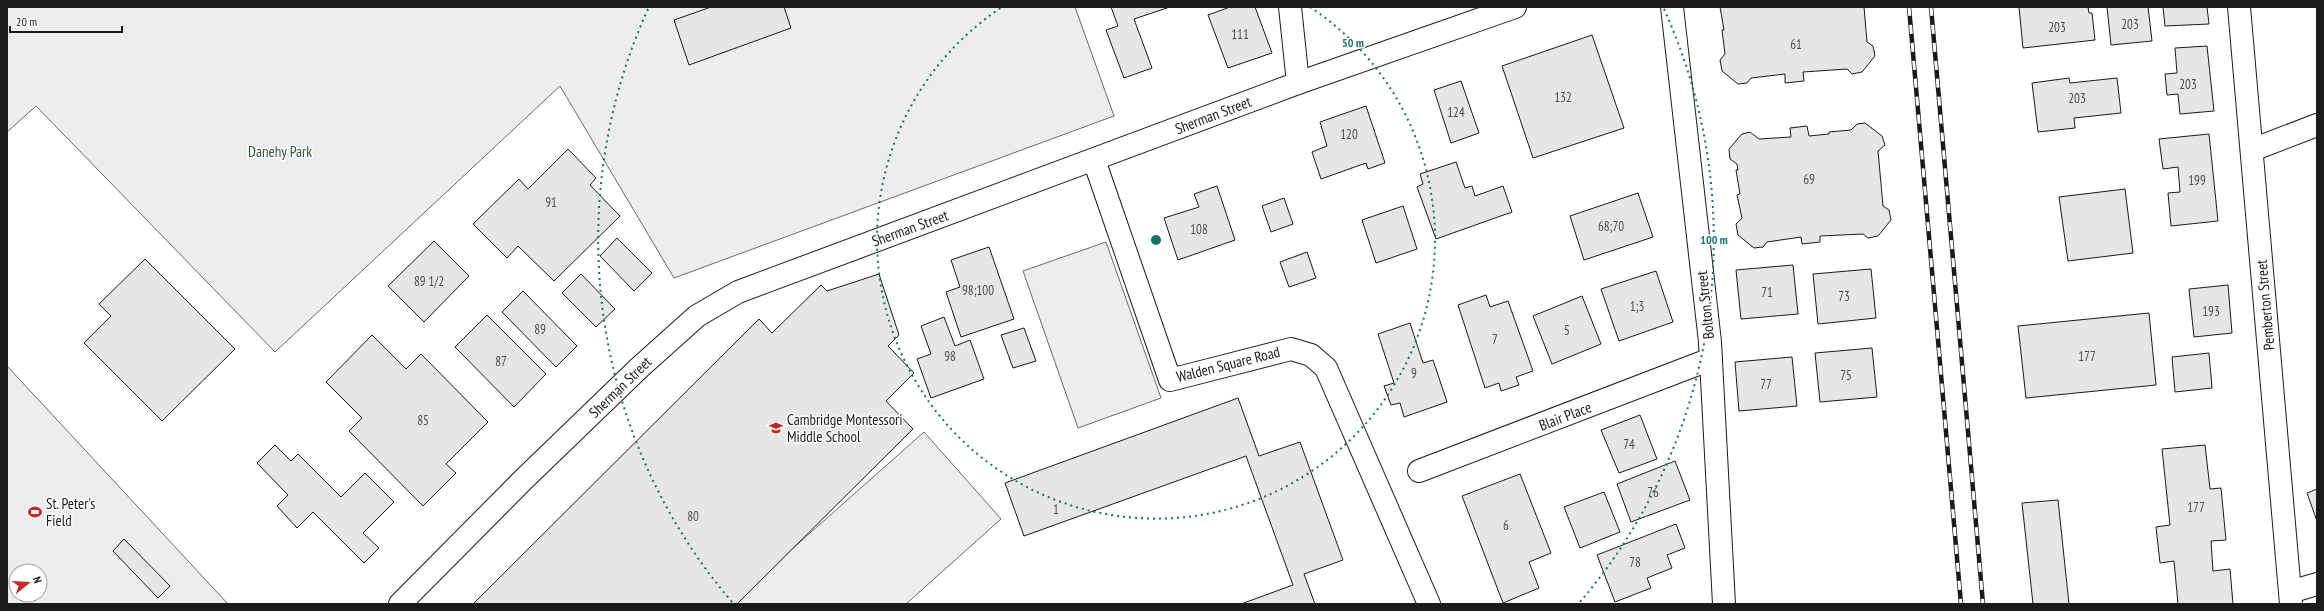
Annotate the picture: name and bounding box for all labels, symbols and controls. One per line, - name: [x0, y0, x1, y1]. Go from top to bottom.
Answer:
- scale bar: [10, 8, 122, 34]
- text: 20 m: [16, 14, 37, 29]
- house number: 203: [2121, 16, 2139, 33]
- house number: 203: [2048, 19, 2066, 36]
- house number: 111: [1231, 26, 1249, 43]
- text: 50 m: [1342, 35, 1364, 50]
- house number: 61: [1790, 36, 1802, 53]
- house number: 203: [2179, 76, 2197, 93]
- house number: 132: [1554, 89, 1572, 106]
- house number: 203: [2068, 90, 2086, 107]
- street label: Sherman Street: [1172, 92, 1254, 138]
- house number: 124: [1447, 104, 1465, 121]
- house number: 120: [1340, 126, 1358, 143]
- park label: Danehy Park: [248, 142, 312, 161]
- house number: 69: [1803, 171, 1815, 188]
- house number: 199: [2188, 172, 2206, 189]
- house number: 91: [545, 194, 557, 211]
- street label: Sherman Street: [869, 205, 951, 251]
- house number: 68;70: [1598, 218, 1624, 235]
- house number: 108: [1190, 221, 1208, 238]
- text: 100 m: [1700, 232, 1728, 247]
- centre of rings: [1149, 233, 1163, 247]
- street label: Pemberton Street: [2252, 259, 2278, 351]
- street label: Bolton Street: [1692, 270, 1718, 340]
- house number: 89 1/2: [414, 273, 444, 290]
- house number: 98;100: [962, 282, 994, 299]
- house number: 71: [1761, 284, 1773, 301]
- house number: 73: [1838, 288, 1850, 305]
- house number: 1;3: [1630, 298, 1644, 315]
- house number: 193: [2202, 303, 2220, 320]
- house number: 89: [534, 321, 546, 338]
- house number: 5: [1564, 322, 1570, 339]
- house number: 7: [1492, 331, 1498, 348]
- street label: Walden Square Road: [1174, 342, 1282, 386]
- house number: 98: [944, 348, 956, 365]
- house number: 177: [2078, 348, 2096, 365]
- street label: Sherman Street: [585, 352, 655, 422]
- house number: 87: [495, 353, 507, 370]
- house number: 9: [1411, 365, 1417, 382]
- house number: 75: [1840, 367, 1852, 384]
- house number: 77: [1760, 376, 1772, 393]
- street label: Blair Place: [1536, 397, 1594, 435]
- place label: Cambridge Montessori Middle School: [787, 410, 902, 446]
- house number: 85: [417, 412, 429, 429]
- school or university icon: Cambridge Montessori Middle School: [768, 420, 784, 436]
- house number: 74: [1623, 436, 1635, 453]
- house number: 76: [1647, 484, 1659, 501]
- place label: St. Peter's Field: [46, 494, 95, 530]
- house number: 177: [2187, 499, 2205, 516]
- house number: 1: [1053, 501, 1059, 518]
- sports icon: St. Peter's Field: [27, 504, 43, 520]
- house number: 80: [687, 508, 699, 525]
- house number: 6: [1503, 517, 1509, 534]
- house number: 78: [1629, 554, 1641, 571]
- north arrow: [8, 563, 48, 603]
- text: N: [30, 575, 45, 585]

